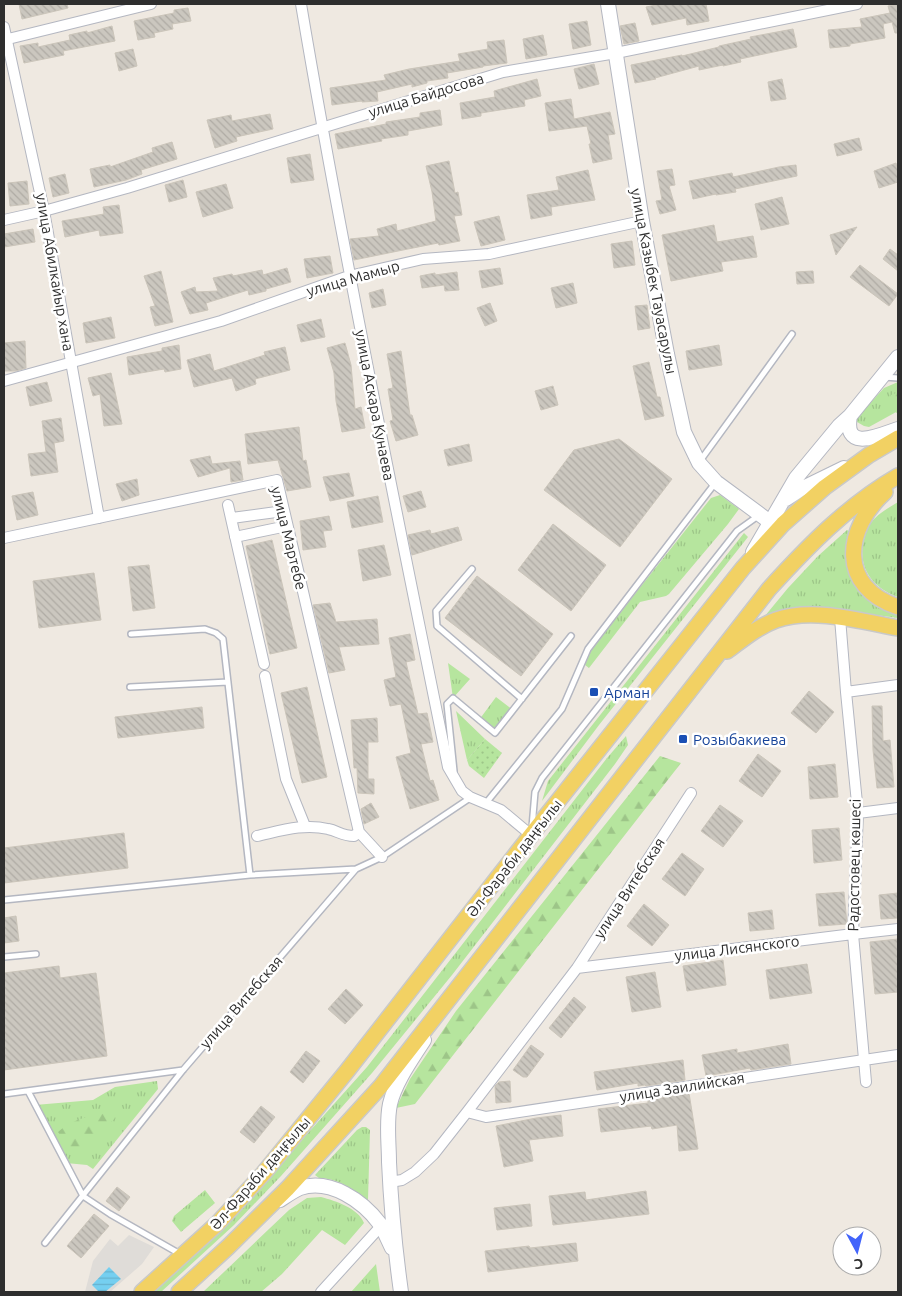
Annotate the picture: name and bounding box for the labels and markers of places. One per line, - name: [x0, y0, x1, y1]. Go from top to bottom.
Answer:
- place label: Арман: [604, 684, 650, 701]
- marker: Арман: [588, 686, 600, 698]
- place label: Розыбакиева: [693, 731, 786, 748]
- marker: Розыбакиева: [677, 733, 689, 745]

